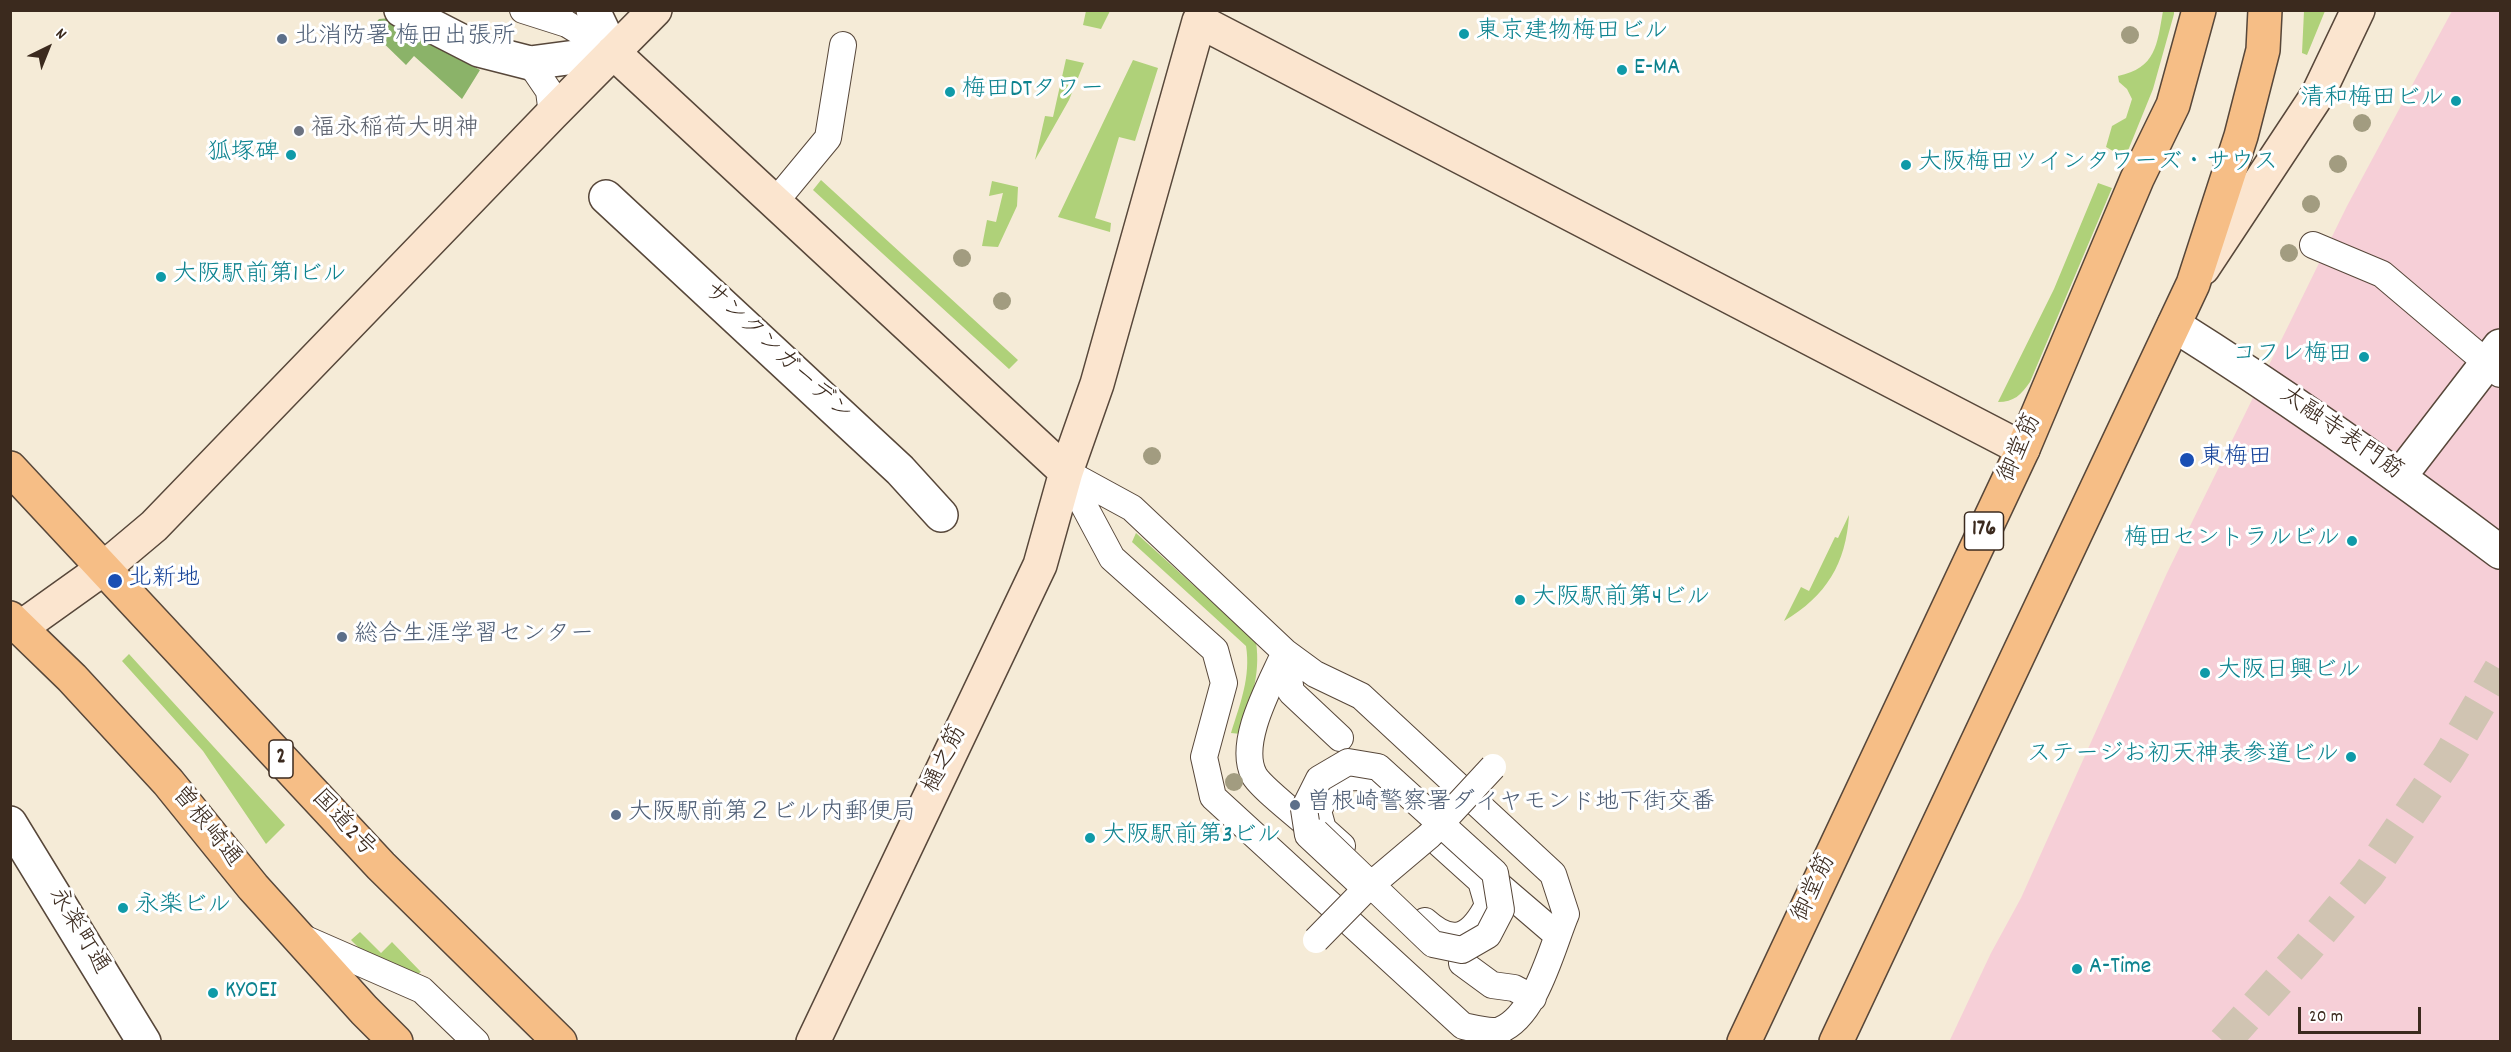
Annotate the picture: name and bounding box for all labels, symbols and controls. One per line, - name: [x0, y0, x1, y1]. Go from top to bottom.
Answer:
- north arrow: [18, 18, 78, 78]
- place label: 東京建物梅田ビル: [1476, 20, 1668, 48]
- text: N: [50, 23, 71, 46]
- place label: 北消防署 梅田出張所: [294, 25, 515, 53]
- marker: 東京建物梅田ビル: [1457, 27, 1471, 41]
- marker: 北消防署 梅田出張所: [275, 32, 289, 46]
- place label: E-MA: [1634, 56, 1680, 84]
- marker: E-MA: [1615, 63, 1629, 77]
- place label: 梅田DTタワー: [962, 78, 1104, 106]
- marker: 梅田DTタワー: [943, 85, 957, 99]
- place label: 清和梅田ビル: [2300, 87, 2444, 115]
- marker: 清和梅田ビル: [2449, 94, 2463, 108]
- place label: 福永稲荷大明神: [311, 117, 479, 145]
- marker: 福永稲荷大明神: [292, 124, 306, 138]
- place label: 狐塚碑: [207, 141, 279, 169]
- marker: 狐塚碑: [284, 148, 298, 162]
- place label: 大阪梅田ツインタワーズ・サウス: [1918, 151, 2278, 179]
- marker: 大阪梅田ツインタワーズ・サウス: [1899, 158, 1913, 172]
- place label: 大阪駅前第1ビル: [173, 263, 346, 291]
- marker: 大阪駅前第1ビル: [154, 270, 168, 284]
- street label: サンクンガーデン: [696, 278, 856, 430]
- place label: コフレ梅田: [2232, 343, 2352, 371]
- marker: コフレ梅田: [2357, 350, 2371, 364]
- street label: 太融寺表門筋: [2273, 382, 2407, 488]
- street label: 御堂筋: [1994, 410, 2050, 488]
- place label: 東梅田: [2200, 446, 2272, 474]
- marker: 東梅田: [2178, 451, 2196, 469]
- road number: 176: [1964, 512, 2004, 550]
- place label: 梅田セントラルビル: [2124, 527, 2340, 555]
- marker: 梅田セントラルビル: [2345, 534, 2359, 548]
- place label: 北新地: [128, 567, 200, 595]
- marker: 北新地: [106, 572, 124, 590]
- place label: 大阪駅前第4ビル: [1532, 586, 1710, 614]
- marker: 大阪駅前第4ビル: [1513, 593, 1527, 607]
- place label: 総合生涯学習センター: [354, 623, 594, 651]
- marker: 総合生涯学習センター: [335, 630, 349, 644]
- place label: 大阪日興ビル: [2217, 659, 2361, 687]
- marker: 大阪日興ビル: [2198, 666, 2212, 680]
- street label: 樋之筋: [919, 721, 975, 799]
- road number: 2: [269, 740, 293, 778]
- place label: ステージお初天神表参道ビル: [2027, 743, 2339, 771]
- marker: ステージお初天神表参道ビル: [2344, 750, 2358, 764]
- street label: 曽根崎通: [164, 782, 246, 874]
- street label: 国道2号: [303, 785, 381, 865]
- place label: 曽根崎警察署ダイヤモンド地下街交番: [1307, 791, 1715, 819]
- marker: 曽根崎警察署ダイヤモンド地下街交番: [1288, 798, 1302, 812]
- place label: 大阪駅前第２ビル内郵便局: [628, 801, 916, 829]
- marker: 大阪駅前第２ビル内郵便局: [609, 808, 623, 822]
- place label: 大阪駅前第3ビル: [1102, 824, 1281, 852]
- marker: 大阪駅前第3ビル: [1083, 831, 1097, 845]
- street label: 御堂筋: [1788, 850, 1844, 928]
- street label: 永楽町通: [40, 883, 114, 981]
- place label: 永楽ビル: [135, 894, 231, 922]
- marker: 永楽ビル: [116, 901, 130, 915]
- place label: A-Time: [2089, 955, 2151, 983]
- marker: A-Time: [2070, 962, 2084, 976]
- place label: KYOEI: [225, 979, 277, 1007]
- marker: KYOEI: [206, 986, 220, 1000]
- scale bar: [2301, 995, 2424, 1033]
- text: 20 m: [2309, 1005, 2343, 1030]

